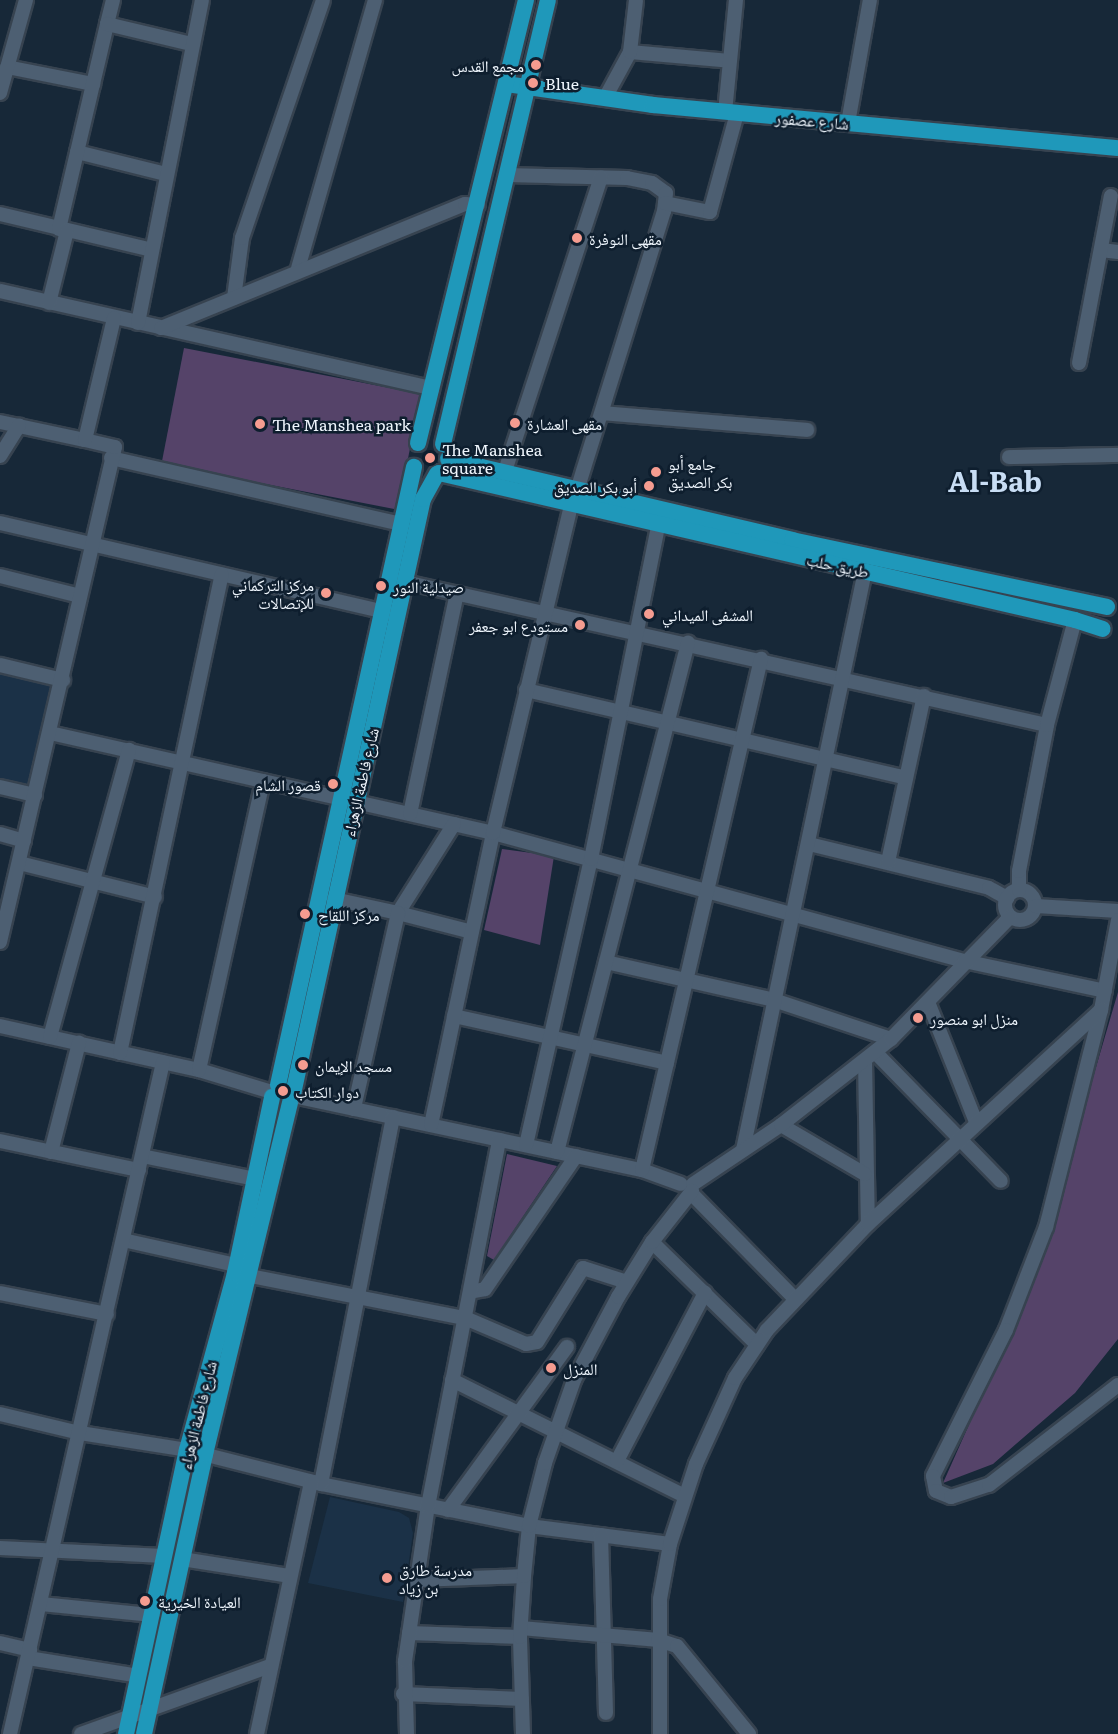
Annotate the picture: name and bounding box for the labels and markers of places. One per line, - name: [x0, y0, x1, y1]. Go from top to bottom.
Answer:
- place label: مجمع القدس: [451, 55, 524, 75]
- marker: مجمع القدس: [529, 58, 543, 72]
- place label: Blue: [545, 73, 579, 93]
- marker: Blue: [526, 76, 540, 90]
- place label: مقهى النوفرة: [589, 228, 662, 248]
- marker: مقهى النوفرة: [570, 231, 584, 245]
- place label: مقهى العشارة: [527, 413, 602, 433]
- place label: The Manshea park: [272, 414, 411, 434]
- marker: مقهى العشارة: [508, 416, 522, 430]
- marker: The Manshea park: [253, 417, 267, 431]
- place label: The Manshea square: [442, 439, 542, 477]
- marker: The Manshea square: [423, 451, 437, 465]
- place label: جامع أبو بكر الصديق: [668, 453, 732, 491]
- marker: جامع أبو بكر الصديق: [649, 465, 663, 479]
- place label: أبو بكر الصديق: [554, 476, 637, 496]
- marker: أبو بكر الصديق: [642, 479, 656, 493]
- place label: مركز التركماني للإتصالات: [232, 574, 314, 612]
- place label: صيدلية النور: [393, 576, 464, 596]
- marker: صيدلية النور: [374, 579, 388, 593]
- marker: مركز التركماني للإتصالات: [319, 586, 333, 600]
- place label: المشفى الميداني: [662, 604, 753, 624]
- marker: المشفى الميداني: [640, 605, 658, 623]
- place label: مستودع ابو جعفر: [469, 615, 568, 635]
- marker: مستودع ابو جعفر: [573, 618, 587, 632]
- place label: قصور الشام: [255, 774, 321, 794]
- marker: قصور الشام: [326, 777, 340, 791]
- place label: مركز اللقاح: [318, 904, 380, 924]
- marker: مركز اللقاح: [296, 905, 314, 923]
- place label: منزل ابو منصور: [930, 1008, 1018, 1028]
- marker: منزل ابو منصور: [911, 1011, 925, 1025]
- place label: مسجد الإيمان: [315, 1055, 392, 1075]
- marker: مسجد الإيمان: [296, 1058, 310, 1072]
- place label: دوار الكتاب: [295, 1081, 359, 1101]
- marker: دوار الكتاب: [276, 1084, 290, 1098]
- place label: المنزل: [563, 1358, 597, 1378]
- marker: المنزل: [544, 1361, 558, 1375]
- place label: مدرسة طارق بن زياد: [399, 1559, 472, 1597]
- marker: مدرسة طارق بن زياد: [380, 1571, 394, 1585]
- place label: العيادة الخيرية: [158, 1591, 241, 1611]
- marker: العيادة الخيرية: [136, 1592, 154, 1610]

